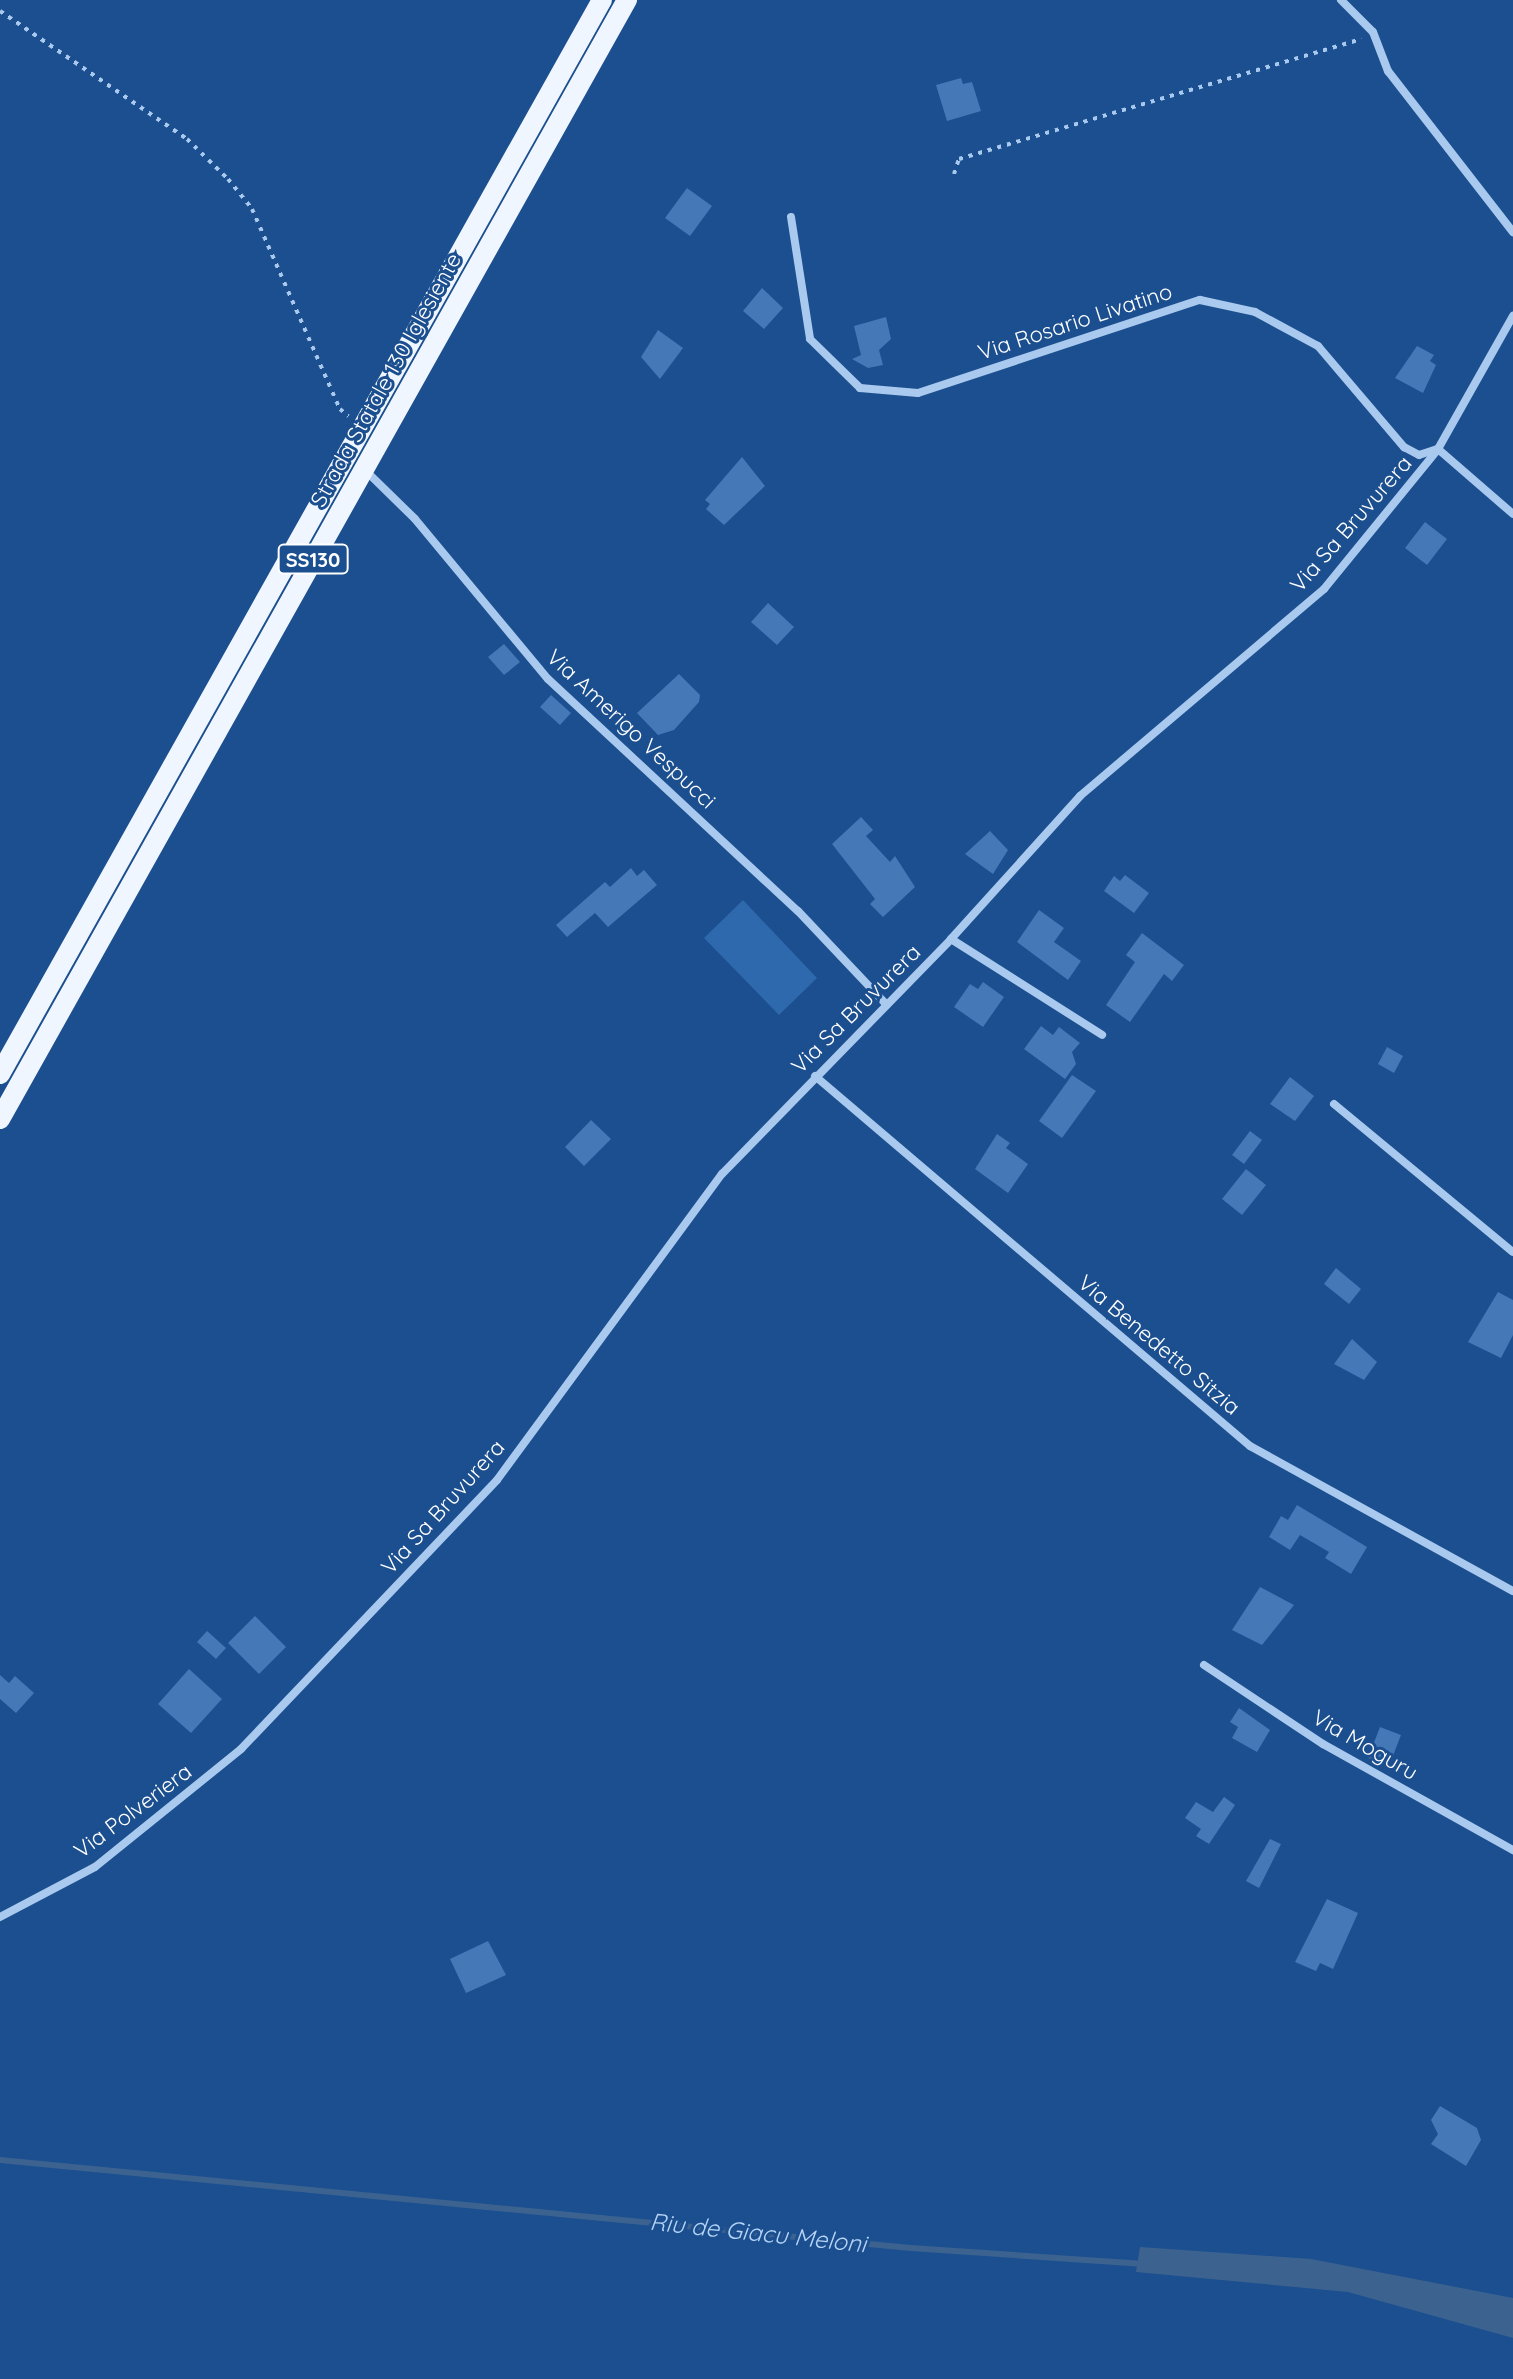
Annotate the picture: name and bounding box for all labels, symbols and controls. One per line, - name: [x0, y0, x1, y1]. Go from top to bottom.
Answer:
- street label: Strada Statale 130 Iglesiente: [305, 248, 467, 512]
- street label: Via Rosario Livatino: [975, 278, 1175, 366]
- street label: Via Sa Bruvurera: [1285, 451, 1417, 597]
- road number: SS130: [277, 543, 349, 575]
- street label: Via Amerigo Vespucci: [541, 644, 721, 814]
- street label: Via Sa Bruvurera: [786, 939, 926, 1079]
- street label: Via Benedetto Sitzia: [1073, 1269, 1245, 1421]
- street label: Via Sa Bruvurera: [376, 1434, 510, 1580]
- street label: Via Moguru: [1308, 1704, 1422, 1786]
- street label: Via Polveriera: [69, 1758, 197, 1864]
- water label: Riu de Giacu Meloni: [648, 2207, 868, 2259]

